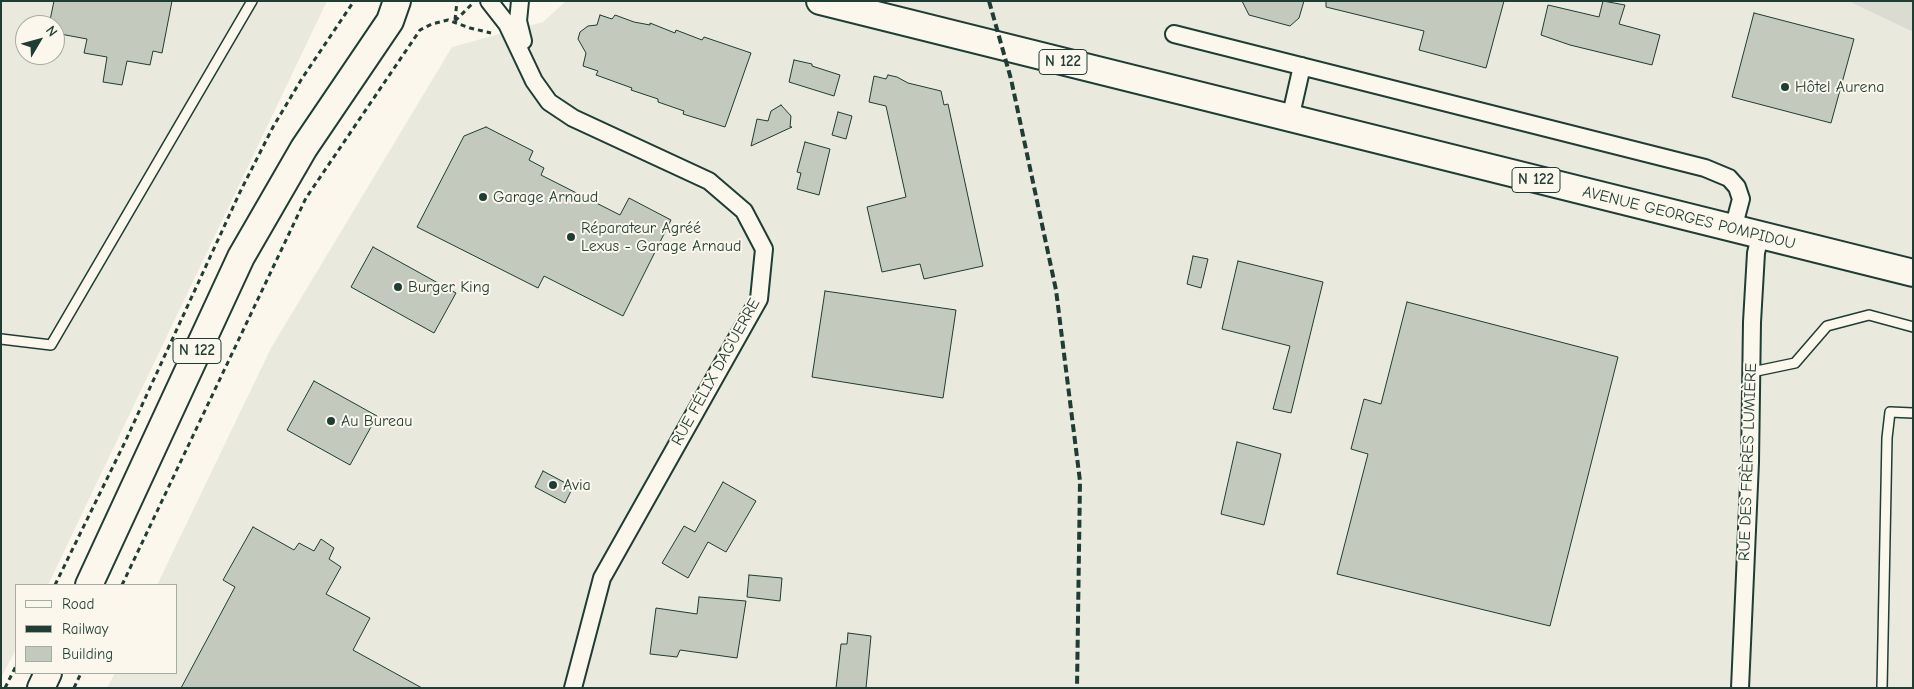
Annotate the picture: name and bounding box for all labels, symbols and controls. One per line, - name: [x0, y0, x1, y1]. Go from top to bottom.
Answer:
- north arrow: [15, 15, 65, 65]
- text: N: [42, 23, 61, 40]
- road number: N 122: [1039, 50, 1087, 74]
- place label: Hôtel Aurena: [1795, 77, 1885, 97]
- marker: Hôtel Aurena: [1779, 81, 1791, 93]
- road number: N 122: [1512, 168, 1560, 192]
- street label: AVENUE GEORGES POMPIDOU: [1581, 182, 1797, 254]
- place label: Garage Arnaud: [493, 187, 598, 207]
- marker: Garage Arnaud: [477, 191, 489, 203]
- place label: Réparateur Agréé Lexus - Garage Arnaud: [581, 218, 742, 256]
- marker: Réparateur Agréé Lexus - Garage Arnaud: [565, 231, 577, 243]
- place label: Burger King: [408, 277, 490, 297]
- marker: Burger King: [392, 281, 404, 293]
- street label: RUE FÉLIX DAGUERRE: [668, 295, 764, 449]
- road number: N 122: [173, 338, 221, 364]
- street label: RUE DES FRÈRES LUMIÈRE: [1735, 363, 1761, 561]
- place label: Au Bureau: [341, 411, 412, 431]
- marker: Au Bureau: [325, 415, 337, 427]
- place label: Avia: [563, 475, 591, 495]
- marker: Avia: [547, 479, 559, 491]
- legend: [15, 584, 178, 674]
- text: Road: [62, 595, 94, 613]
- text: Railway: [62, 620, 108, 638]
- text: Building: [62, 645, 113, 663]

